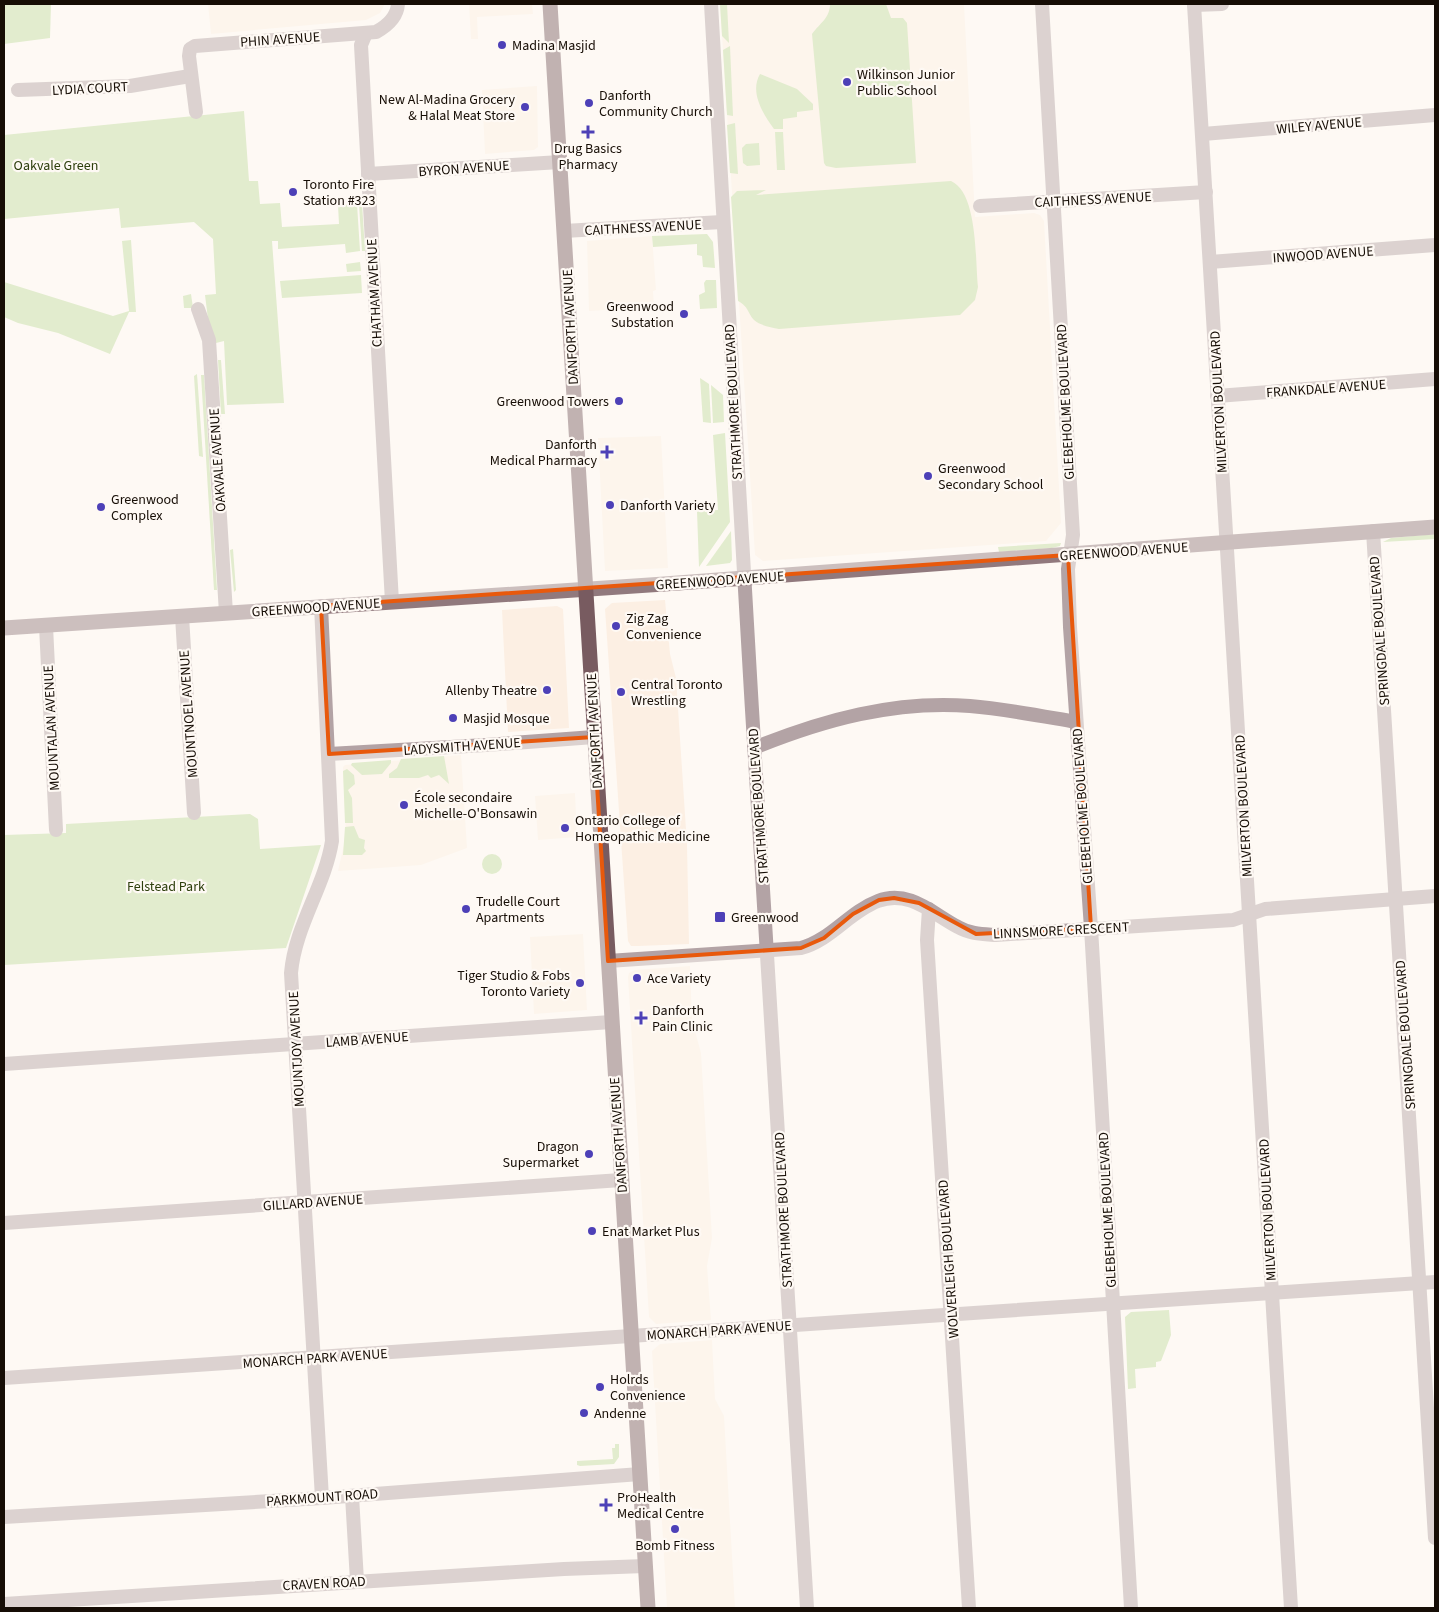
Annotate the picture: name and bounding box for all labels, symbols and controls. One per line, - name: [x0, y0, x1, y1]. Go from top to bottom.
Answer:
- street label: PHIN AVENUE: [239, 27, 321, 53]
- place label: Madina Masjid: [512, 36, 596, 56]
- marker: Madina Masjid: [496, 39, 508, 51]
- place label: Wilkinson Junior Public School: [857, 65, 955, 101]
- marker: Wilkinson Junior Public School: [841, 76, 853, 88]
- street label: LYDIA COURT: [51, 77, 129, 101]
- place label: Danforth Community Church: [599, 86, 713, 122]
- place label: New Al-Madina Grocery & Halal Meat Store: [379, 90, 515, 126]
- marker: Danforth Community Church: [583, 97, 595, 109]
- marker: New Al-Madina Grocery & Halal Meat Store: [519, 101, 531, 113]
- street label: WILEY AVENUE: [1275, 112, 1363, 140]
- marker: Drug Basics Pharmacy: [582, 126, 594, 138]
- place label: Drug Basics Pharmacy: [554, 139, 622, 175]
- park label: Oakvale Green: [14, 156, 98, 176]
- street label: BYRON AVENUE: [418, 156, 510, 182]
- place label: Toronto Fire Station #323: [303, 175, 376, 211]
- marker: Toronto Fire Station #323: [287, 186, 299, 198]
- street label: CAITHNESS AVENUE: [1034, 187, 1152, 213]
- street label: CAITHNESS AVENUE: [584, 215, 702, 241]
- street label: CHATHAM AVENUE: [362, 238, 388, 348]
- street label: INWOOD AVENUE: [1272, 241, 1374, 269]
- street label: DANFORTH AVENUE: [558, 269, 584, 385]
- place label: Greenwood Substation: [606, 297, 674, 333]
- marker: Greenwood Substation: [678, 308, 690, 320]
- street label: STRATHMORE BOULEVARD: [720, 324, 748, 480]
- street label: GLEBEHOLME BOULEVARD: [1052, 324, 1080, 480]
- street label: MILVERTON BOULEVARD: [1205, 330, 1233, 473]
- street label: FRANKDALE AVENUE: [1265, 375, 1387, 403]
- place label: Greenwood Towers: [497, 392, 609, 412]
- marker: Greenwood Towers: [613, 395, 625, 407]
- street label: OAKVALE AVENUE: [204, 407, 232, 512]
- place label: Danforth Medical Pharmacy: [490, 435, 597, 471]
- marker: Danforth Medical Pharmacy: [601, 446, 613, 458]
- place label: Greenwood Secondary School: [938, 459, 1044, 495]
- marker: Greenwood Secondary School: [922, 470, 934, 482]
- place label: Greenwood Complex: [111, 490, 179, 526]
- place label: Danforth Variety: [620, 496, 716, 516]
- marker: Danforth Variety: [604, 499, 616, 511]
- marker: Greenwood Complex: [95, 501, 107, 513]
- street label: GREENWOOD AVENUE: [1059, 538, 1189, 566]
- street label: SPRINGDALE BOULEVARD: [1365, 556, 1395, 706]
- street label: GREENWOOD AVENUE: [655, 567, 785, 595]
- street label: GREENWOOD AVENUE: [251, 594, 381, 622]
- place label: Zig Zag Convenience: [626, 609, 701, 645]
- marker: Zig Zag Convenience: [610, 620, 622, 632]
- street label: MOUNTNOEL AVENUE: [175, 649, 203, 778]
- street label: MOUNTALAN AVENUE: [39, 665, 65, 791]
- street label: DANFORTH AVENUE: [582, 673, 608, 789]
- place label: Central Toronto Wrestling: [631, 675, 723, 711]
- place label: Allenby Theatre: [445, 681, 537, 701]
- marker: Allenby Theatre: [541, 684, 553, 696]
- marker: Central Toronto Wrestling: [615, 686, 627, 698]
- place label: Masjid Mosque: [463, 709, 550, 729]
- marker: Masjid Mosque: [447, 712, 459, 724]
- street label: GLEBEHOLME BOULEVARD: [1068, 727, 1098, 884]
- street label: STRATHMORE BOULEVARD: [744, 728, 774, 884]
- street label: LADYSMITH AVENUE: [403, 733, 521, 761]
- street label: MILVERTON BOULEVARD: [1230, 734, 1258, 877]
- place label: École secondaire Michelle-O'Bonsawin: [414, 788, 538, 824]
- marker: École secondaire Michelle-O'Bonsawin: [398, 799, 410, 811]
- place label: Ontario College of Homeopathic Medicine: [575, 811, 710, 847]
- marker: Ontario College of Homeopathic Medicine: [559, 822, 571, 834]
- park label: Felstead Park: [127, 877, 205, 897]
- place label: Trudelle Court Apartments: [476, 892, 560, 928]
- marker: Trudelle Court Apartments: [460, 903, 472, 915]
- place label: Greenwood: [731, 908, 799, 928]
- marker: Greenwood: [713, 910, 727, 924]
- street label: LINNSMORE CRESCENT: [992, 917, 1130, 945]
- street label: SPRINGDALE BOULEVARD: [1391, 960, 1421, 1110]
- place label: Tiger Studio & Fobs Toronto Variety: [457, 966, 570, 1002]
- place label: Ace Variety: [647, 969, 711, 989]
- marker: Ace Variety: [631, 972, 643, 984]
- marker: Tiger Studio & Fobs Toronto Variety: [574, 977, 586, 989]
- street label: MOUNTJOY AVENUE: [284, 991, 310, 1107]
- place label: Danforth Pain Clinic: [652, 1001, 713, 1037]
- marker: Danforth Pain Clinic: [634, 1011, 648, 1025]
- street label: LAMB AVENUE: [325, 1027, 409, 1053]
- street label: DANFORTH AVENUE: [605, 1076, 633, 1193]
- street label: STRATHMORE BOULEVARD: [770, 1132, 798, 1288]
- street label: GLEBEHOLME BOULEVARD: [1094, 1132, 1122, 1288]
- place label: Dragon Supermarket: [503, 1137, 579, 1173]
- street label: MILVERTON BOULEVARD: [1254, 1138, 1282, 1281]
- marker: Dragon Supermarket: [583, 1148, 595, 1160]
- street label: WOLVERLEIGH BOULEVARD: [933, 1179, 965, 1339]
- street label: GILLARD AVENUE: [262, 1190, 364, 1216]
- place label: Enat Market Plus: [602, 1222, 700, 1242]
- marker: Enat Market Plus: [586, 1225, 598, 1237]
- street label: MONARCH PARK AVENUE: [646, 1316, 792, 1346]
- street label: MONARCH PARK AVENUE: [242, 1344, 388, 1374]
- place label: Holrds Convenience: [610, 1370, 685, 1406]
- marker: Holrds Convenience: [594, 1381, 606, 1393]
- place label: Andenne: [594, 1404, 646, 1424]
- marker: Andenne: [578, 1407, 590, 1419]
- street label: PARKMOUNT ROAD: [265, 1484, 379, 1512]
- place label: ProHealth Medical Centre: [617, 1488, 704, 1524]
- marker: ProHealth Medical Centre: [599, 1498, 613, 1512]
- marker: Bomb Fitness: [669, 1523, 681, 1535]
- place label: Bomb Fitness: [635, 1536, 715, 1556]
- street label: CRAVEN ROAD: [282, 1572, 366, 1596]

